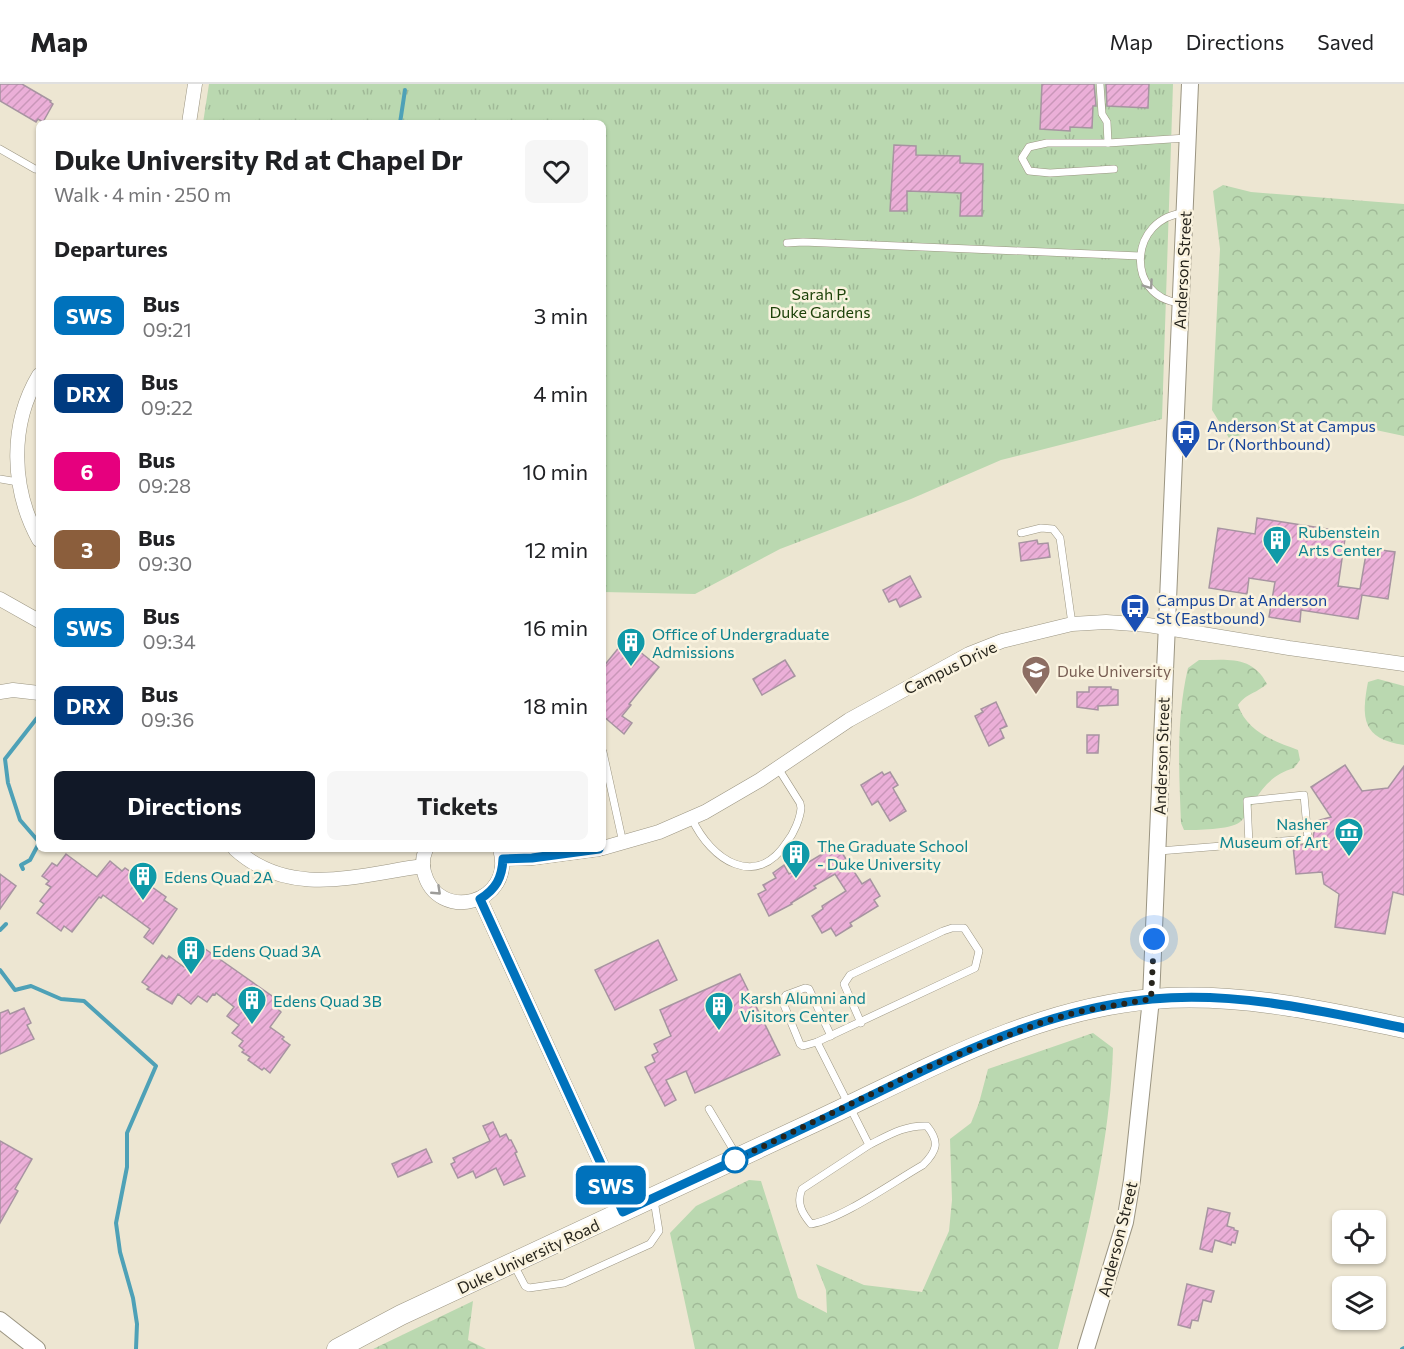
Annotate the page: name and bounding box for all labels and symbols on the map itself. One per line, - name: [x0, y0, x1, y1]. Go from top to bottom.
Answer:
- street label: Anderson Street: [1169, 210, 1195, 330]
- one-way arrow: [1142, 279, 1153, 290]
- park label: Sarah P. Duke Gardens: [770, 284, 870, 321]
- place label: Anderson St at Campus Dr (Northbound): [1207, 416, 1376, 453]
- bus stop icon: Anderson St at Campus Dr (Northbound): [1170, 418, 1202, 460]
- place label: Rubenstein Arts Center: [1298, 522, 1383, 559]
- building icon: Rubenstein Arts Center: [1261, 524, 1293, 566]
- place label: Campus Dr at Anderson St (Eastbound): [1156, 590, 1327, 627]
- bus stop icon: Campus Dr at Anderson St (Eastbound): [1119, 592, 1151, 634]
- place label: Office of Undergraduate Admissions: [652, 624, 829, 661]
- building icon: Office of Undergraduate Admissions: [615, 626, 647, 668]
- street label: Campus Drive: [901, 636, 999, 698]
- school or university icon: Duke University: [1020, 654, 1052, 696]
- place label: Duke University: [1057, 661, 1171, 680]
- street label: Anderson Street: [1149, 696, 1173, 815]
- place label: Nasher Museum of Art: [1219, 814, 1329, 851]
- museum icon: Nasher Museum of Art: [1333, 816, 1365, 858]
- place label: The Graduate School - Duke University: [817, 836, 968, 873]
- building icon: The Graduate School - Duke University: [780, 838, 812, 880]
- building icon: Edens Quad 2A: [127, 860, 159, 902]
- place label: Edens Quad 2A: [164, 867, 273, 886]
- one-way arrow: [430, 884, 440, 895]
- your location: [1139, 924, 1169, 954]
- building icon: Edens Quad 3A: [175, 934, 207, 976]
- place label: Edens Quad 3A: [212, 941, 321, 960]
- building icon: Edens Quad 3B: [236, 984, 268, 1026]
- place label: Karsh Alumni and Visitors Center: [740, 988, 866, 1025]
- building icon: Karsh Alumni and Visitors Center: [703, 990, 735, 1032]
- place label: Edens Quad 3B: [273, 991, 382, 1010]
- unlabelled marker: [722, 1147, 748, 1173]
- line badge: SWS: [576, 1166, 646, 1204]
- street label: Anderson Street: [1093, 1179, 1141, 1299]
- street label: Duke University Road: [454, 1215, 602, 1297]

